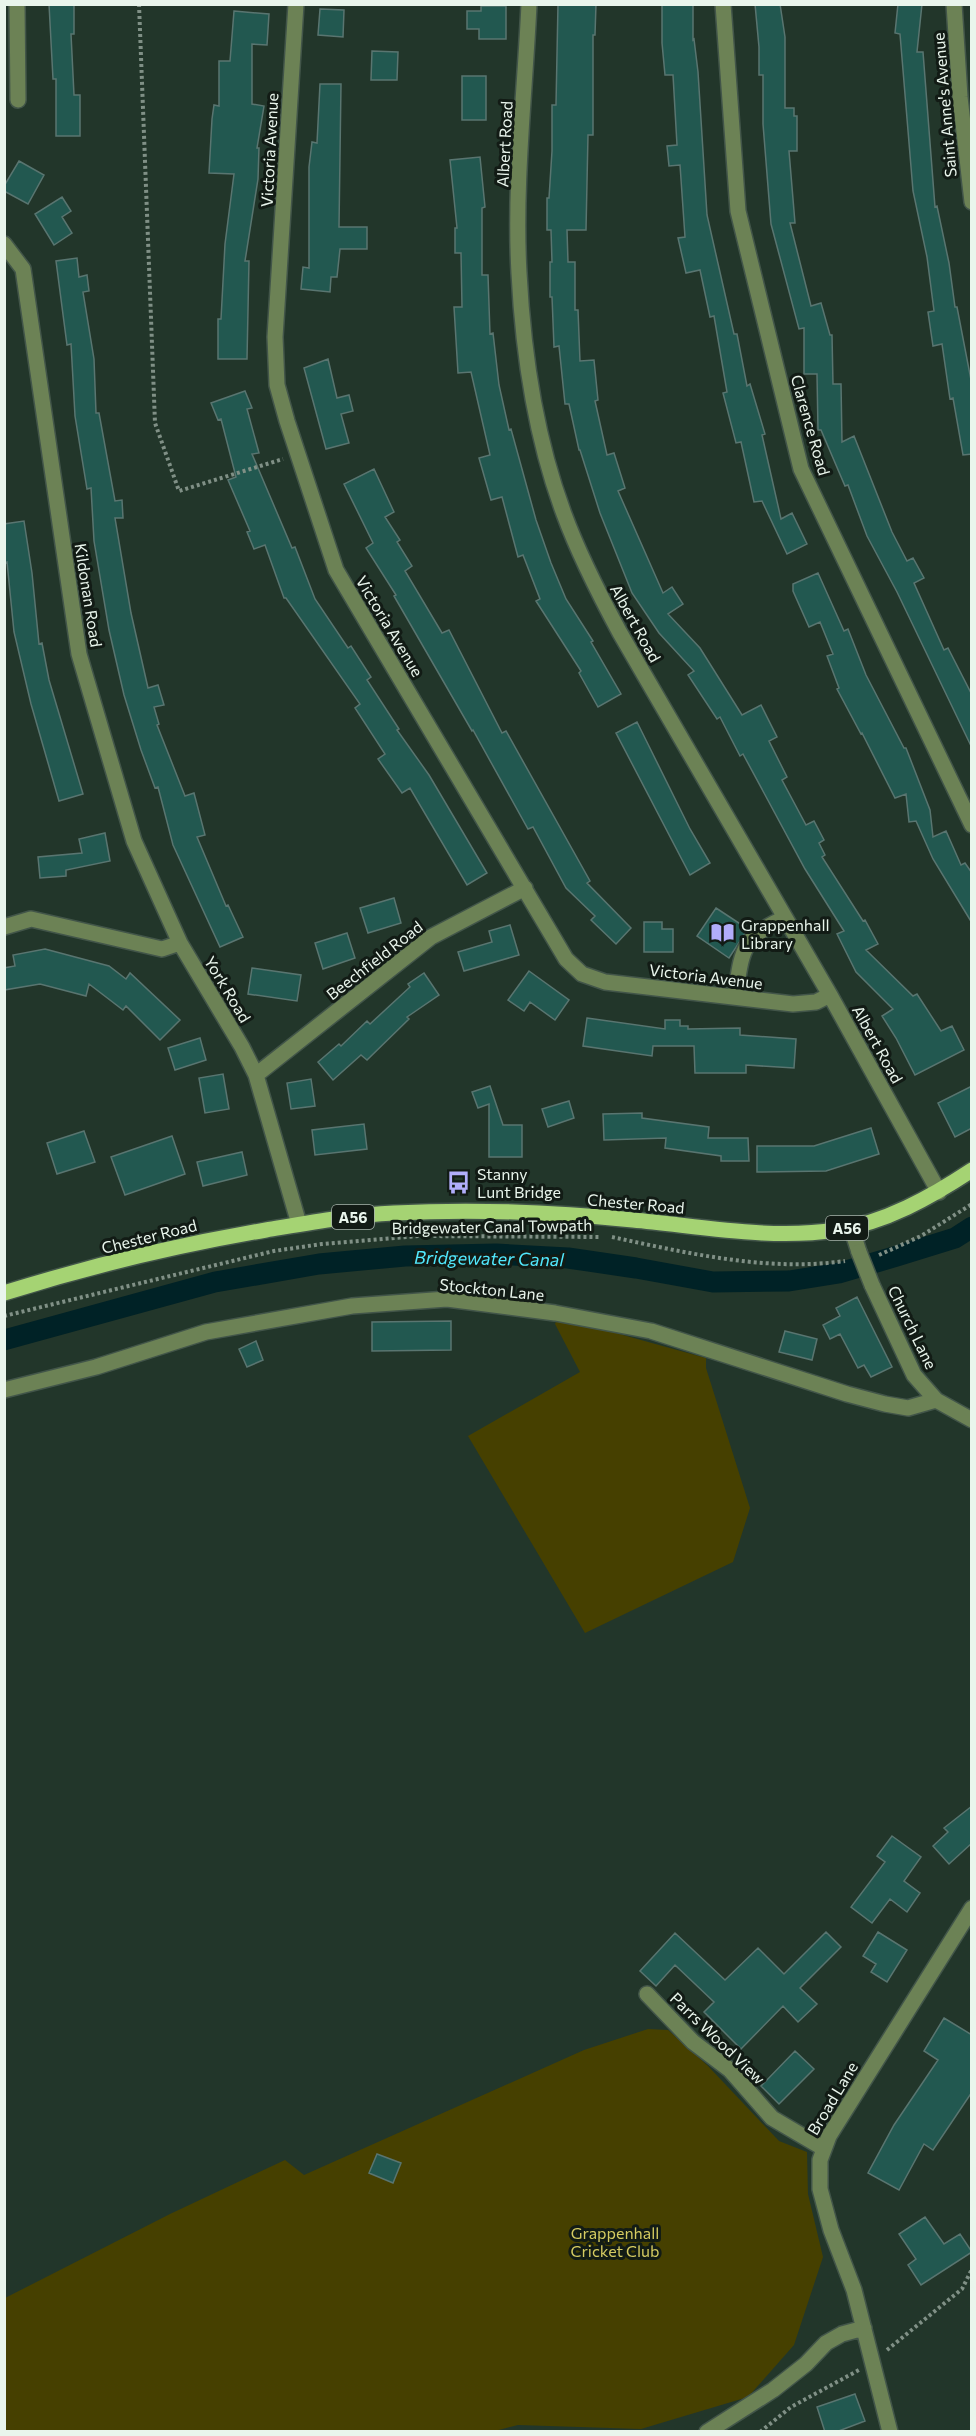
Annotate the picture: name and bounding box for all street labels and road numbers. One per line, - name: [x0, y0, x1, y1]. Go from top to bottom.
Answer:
- street label: Saint Anne's Avenue: [928, 32, 960, 178]
- street label: Victoria Avenue: [257, 92, 281, 208]
- street label: Albert Road: [492, 100, 516, 188]
- street label: Clarence Road: [788, 372, 834, 478]
- street label: Kildonan Road: [71, 542, 107, 648]
- street label: Victoria Avenue: [352, 572, 428, 680]
- street label: Albert Road: [607, 581, 665, 665]
- street label: Beechfield Road: [322, 917, 426, 1003]
- street label: York Road: [201, 952, 255, 1026]
- street label: Victoria Avenue: [648, 960, 764, 992]
- street label: Albert Road: [849, 1002, 907, 1086]
- street label: Chester Road: [587, 1189, 685, 1217]
- road number: A56: [332, 1205, 374, 1229]
- street label: Chester Road: [99, 1215, 199, 1257]
- street label: Bridgewater Canal Towpath: [391, 1215, 593, 1237]
- road number: A56: [826, 1216, 868, 1240]
- street label: Stockton Lane: [439, 1274, 545, 1304]
- street label: Church Lane: [885, 1282, 941, 1372]
- street label: Parrs Wood View: [667, 1988, 769, 2088]
- street label: Broad Lane: [803, 2058, 861, 2138]

